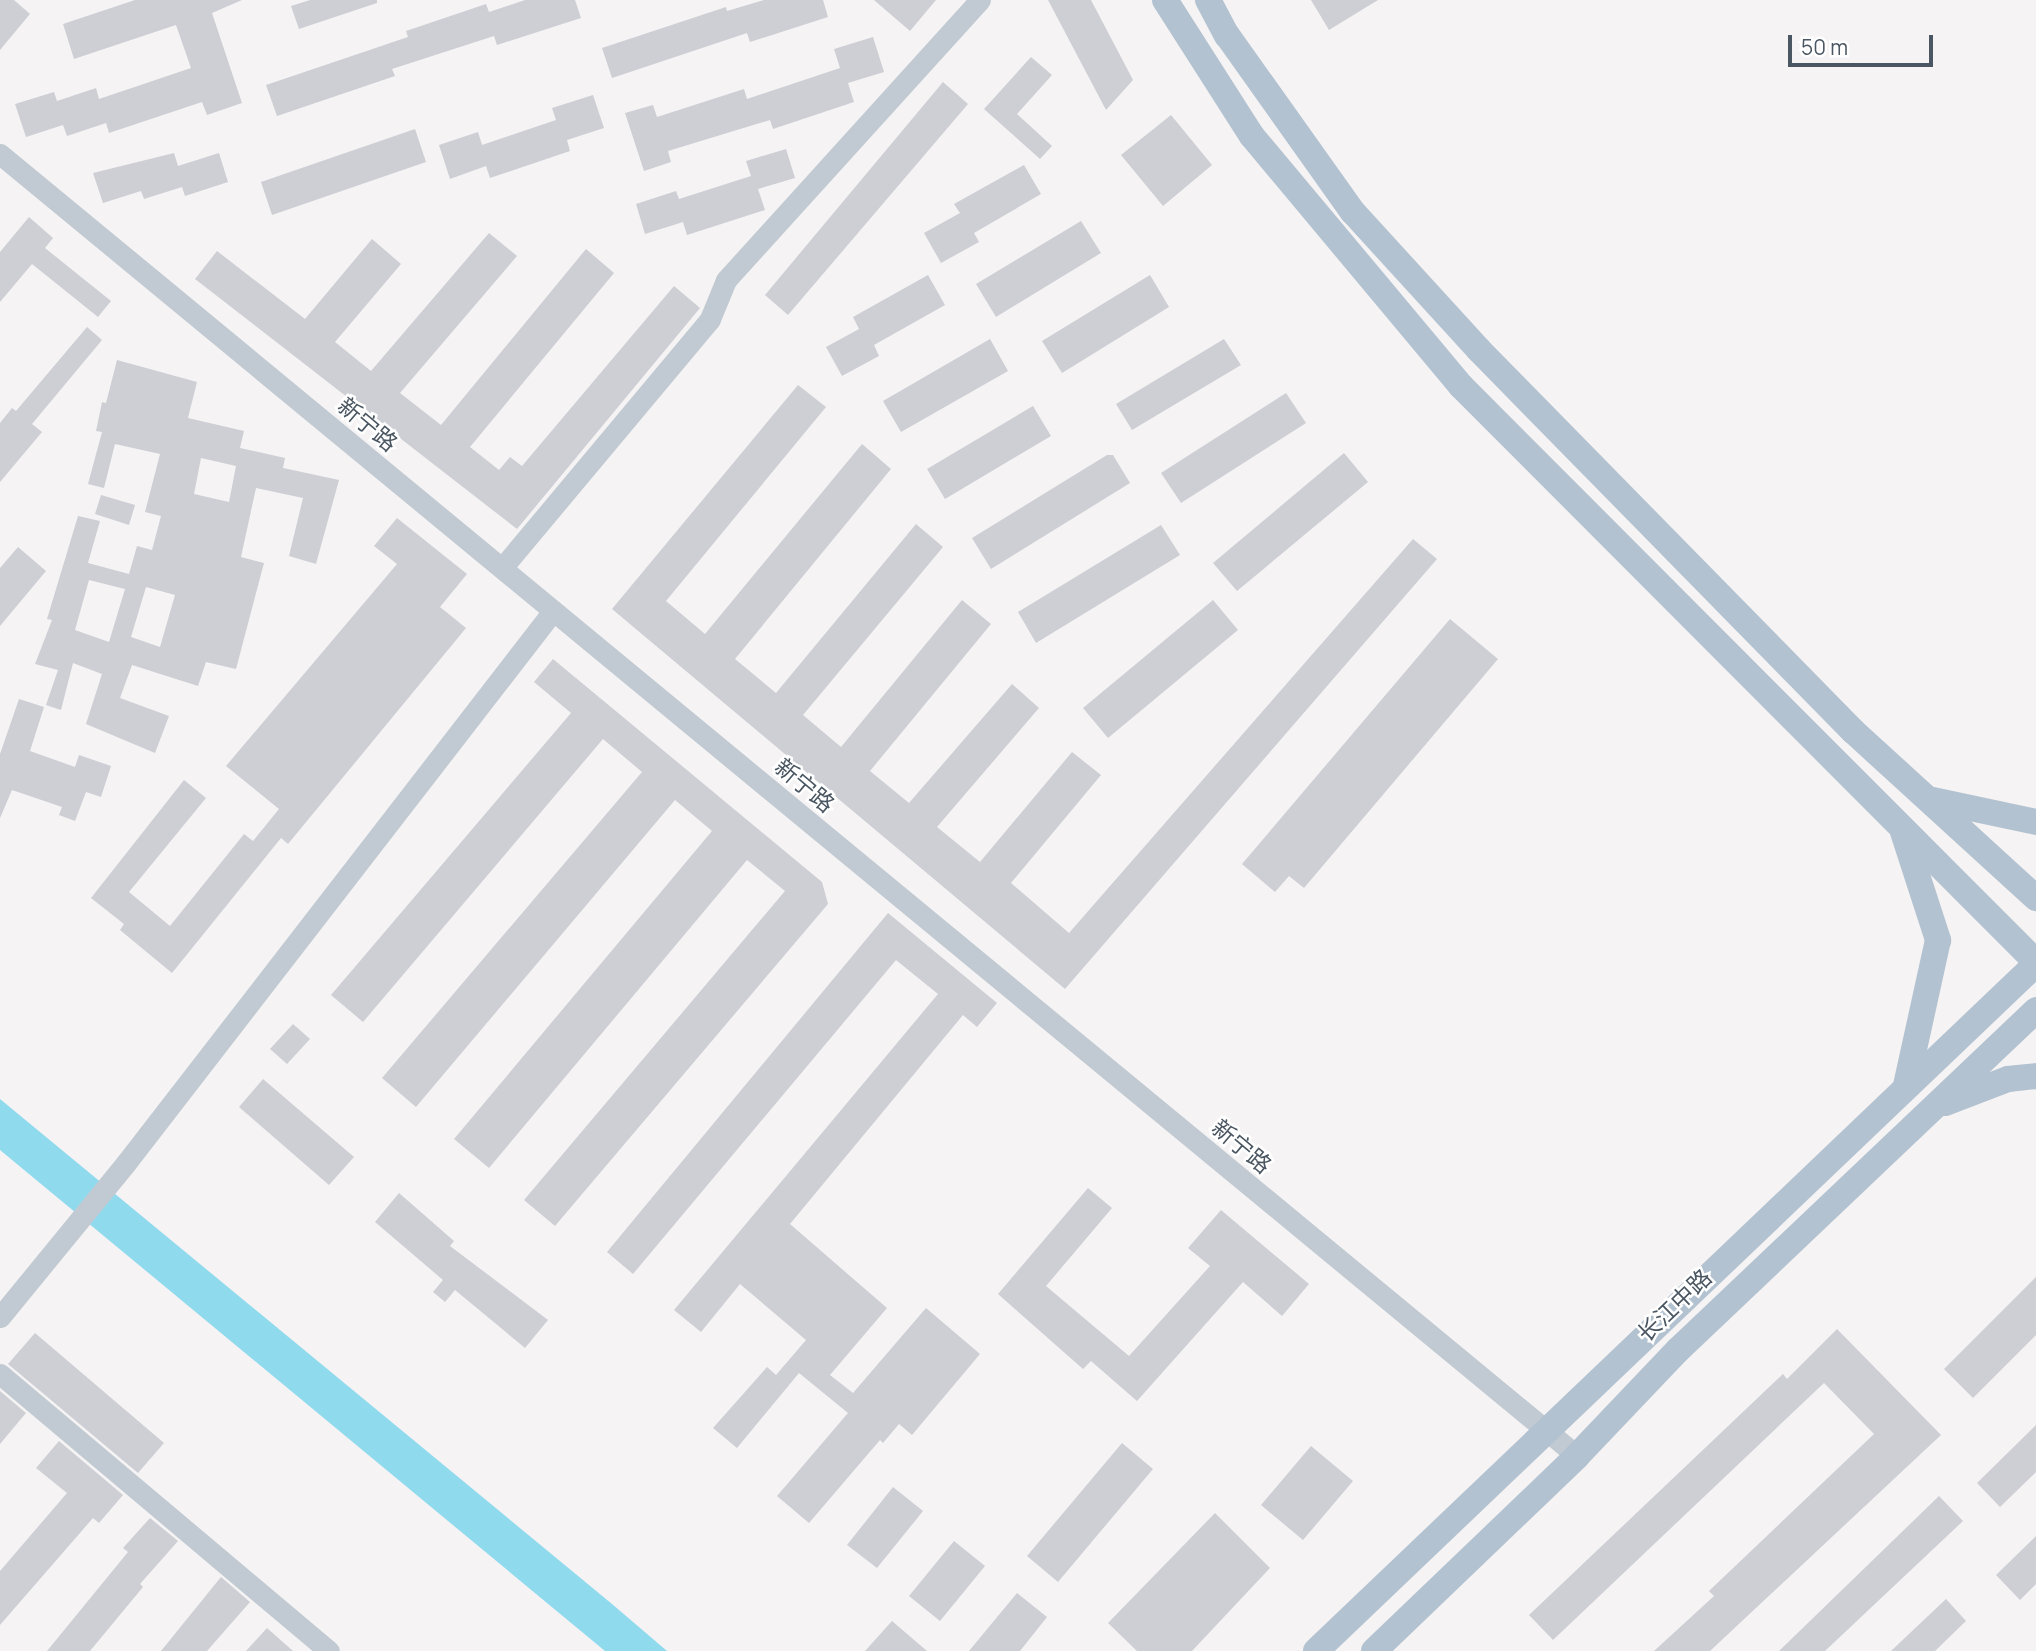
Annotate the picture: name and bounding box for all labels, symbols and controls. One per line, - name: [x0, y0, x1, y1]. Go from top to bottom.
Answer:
- scale bar: [1791, 21, 1936, 65]
- text: 50 m: [1801, 33, 1848, 61]
- street label: 新宁路: [333, 391, 403, 457]
- street label: 新宁路: [770, 752, 840, 818]
- street label: 新宁路: [1207, 1113, 1277, 1179]
- street label: 长江中路: [1631, 1263, 1717, 1347]

